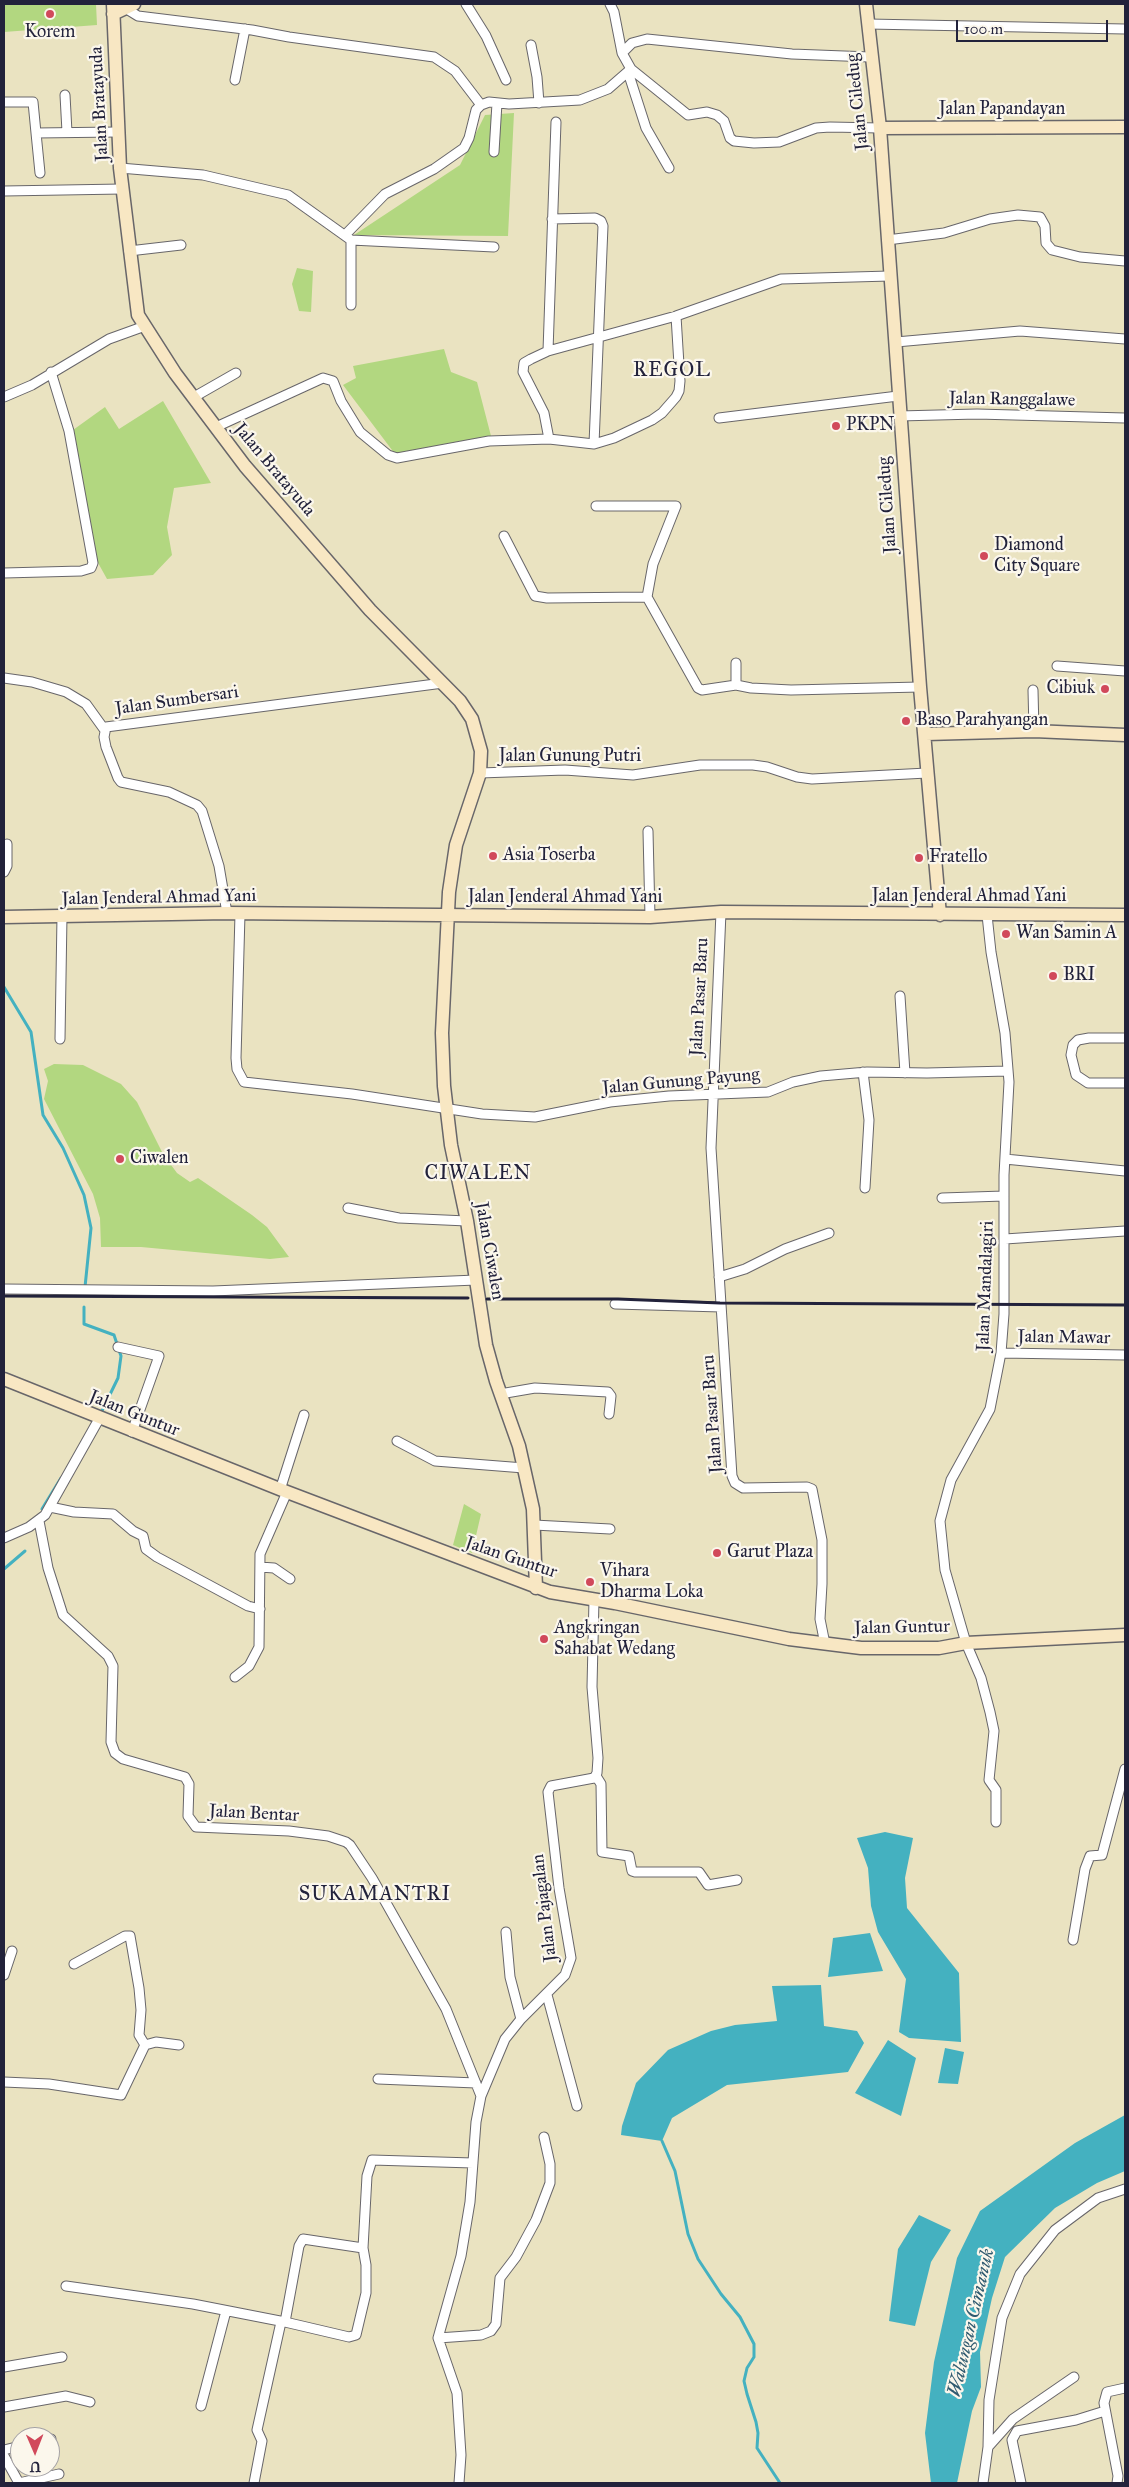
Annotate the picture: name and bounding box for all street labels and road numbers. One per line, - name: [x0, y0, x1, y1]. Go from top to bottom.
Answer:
- street label: Jalan Bratayuda: [86, 46, 114, 162]
- street label: Jalan Ciledug: [842, 53, 874, 151]
- street label: Jalan Papandayan: [939, 99, 1065, 121]
- street label: Jalan Ranggalawe: [949, 388, 1075, 412]
- street label: Jalan Bratayuda: [229, 419, 319, 521]
- street label: Jalan Ciledug: [874, 456, 902, 554]
- street label: Jalan Sumbersari: [114, 682, 240, 720]
- street label: Jalan Gunung Putri: [499, 746, 641, 768]
- street label: Jalan Jenderal Ahmad Yani: [61, 886, 257, 910]
- street label: Jalan Jenderal Ahmad Yani: [872, 886, 1066, 908]
- street label: Jalan Jenderal Ahmad Yani: [468, 887, 662, 909]
- street label: Jalan Pasar Baru: [686, 937, 714, 1057]
- street label: Jalan Gunung Payung: [601, 1064, 761, 1100]
- street label: Jalan Ciwalen: [470, 1200, 508, 1302]
- street label: Jalan Mandalagiri: [973, 1220, 999, 1352]
- street label: Jalan Mawar: [1017, 1326, 1111, 1350]
- street label: Jalan Pasar Baru: [698, 1354, 728, 1474]
- street label: Jalan Guntur: [86, 1386, 182, 1442]
- street label: Jalan Guntur: [462, 1532, 560, 1584]
- street label: Jalan Guntur: [854, 1616, 950, 1640]
- street label: Jalan Bentar: [208, 1801, 300, 1827]
- street label: Jalan Pajagalan: [528, 1853, 562, 1963]

